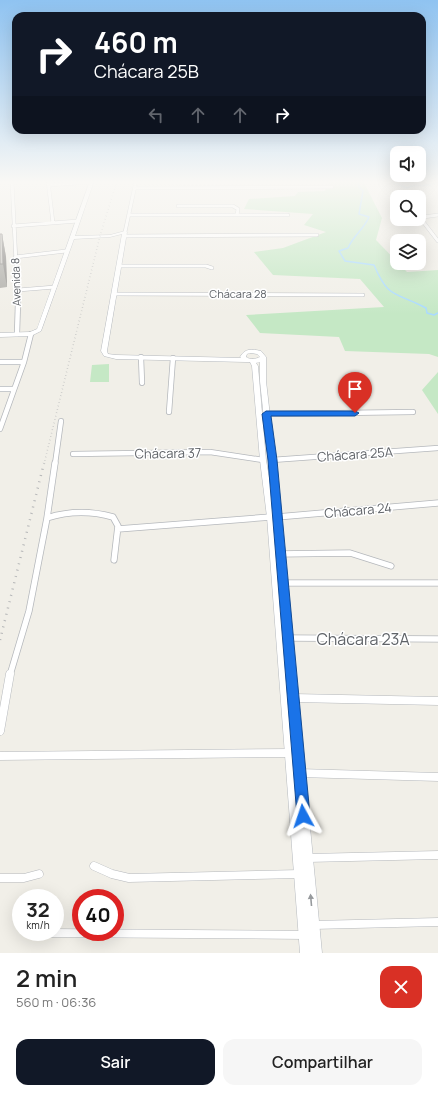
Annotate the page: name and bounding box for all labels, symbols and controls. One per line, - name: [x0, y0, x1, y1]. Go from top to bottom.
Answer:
- text: 460 m: [94, 23, 178, 61]
- icon: right: [28, 28, 80, 80]
- text: Chácara 25B: [94, 59, 199, 83]
- icon: left: [145, 104, 167, 126]
- icon: ahead: [187, 104, 209, 126]
- icon: ahead: [229, 104, 251, 126]
- icon: right: [271, 104, 293, 126]
- map controls: [390, 146, 426, 270]
- button: sound: [390, 146, 426, 182]
- button: search: [390, 190, 426, 226]
- button: layers: [390, 234, 426, 270]
- street label: Avenida 8: [7, 258, 24, 307]
- street label: Chácara 28: [209, 286, 267, 301]
- pin: [338, 372, 372, 413]
- icon: arrive: [344, 378, 366, 400]
- street label: Chácara 25A: [316, 442, 394, 466]
- street label: Chácara 37: [135, 443, 201, 463]
- street label: Chácara 24: [324, 498, 393, 522]
- street label: Chácara 23A: [316, 628, 410, 650]
- position arrow: [282, 795, 324, 837]
- speed limit sign: 40: [72, 889, 124, 941]
- one-way arrow: [308, 894, 315, 906]
- text: 32: [26, 896, 50, 923]
- text: km/h: [26, 918, 50, 932]
- text: 2 min: [16, 961, 77, 994]
- button: close: [380, 966, 422, 1008]
- text: 560 m · 06:36: [16, 993, 96, 1011]
- button: Sair: [16, 1039, 215, 1085]
- button: Compartilhar: [223, 1039, 422, 1085]

